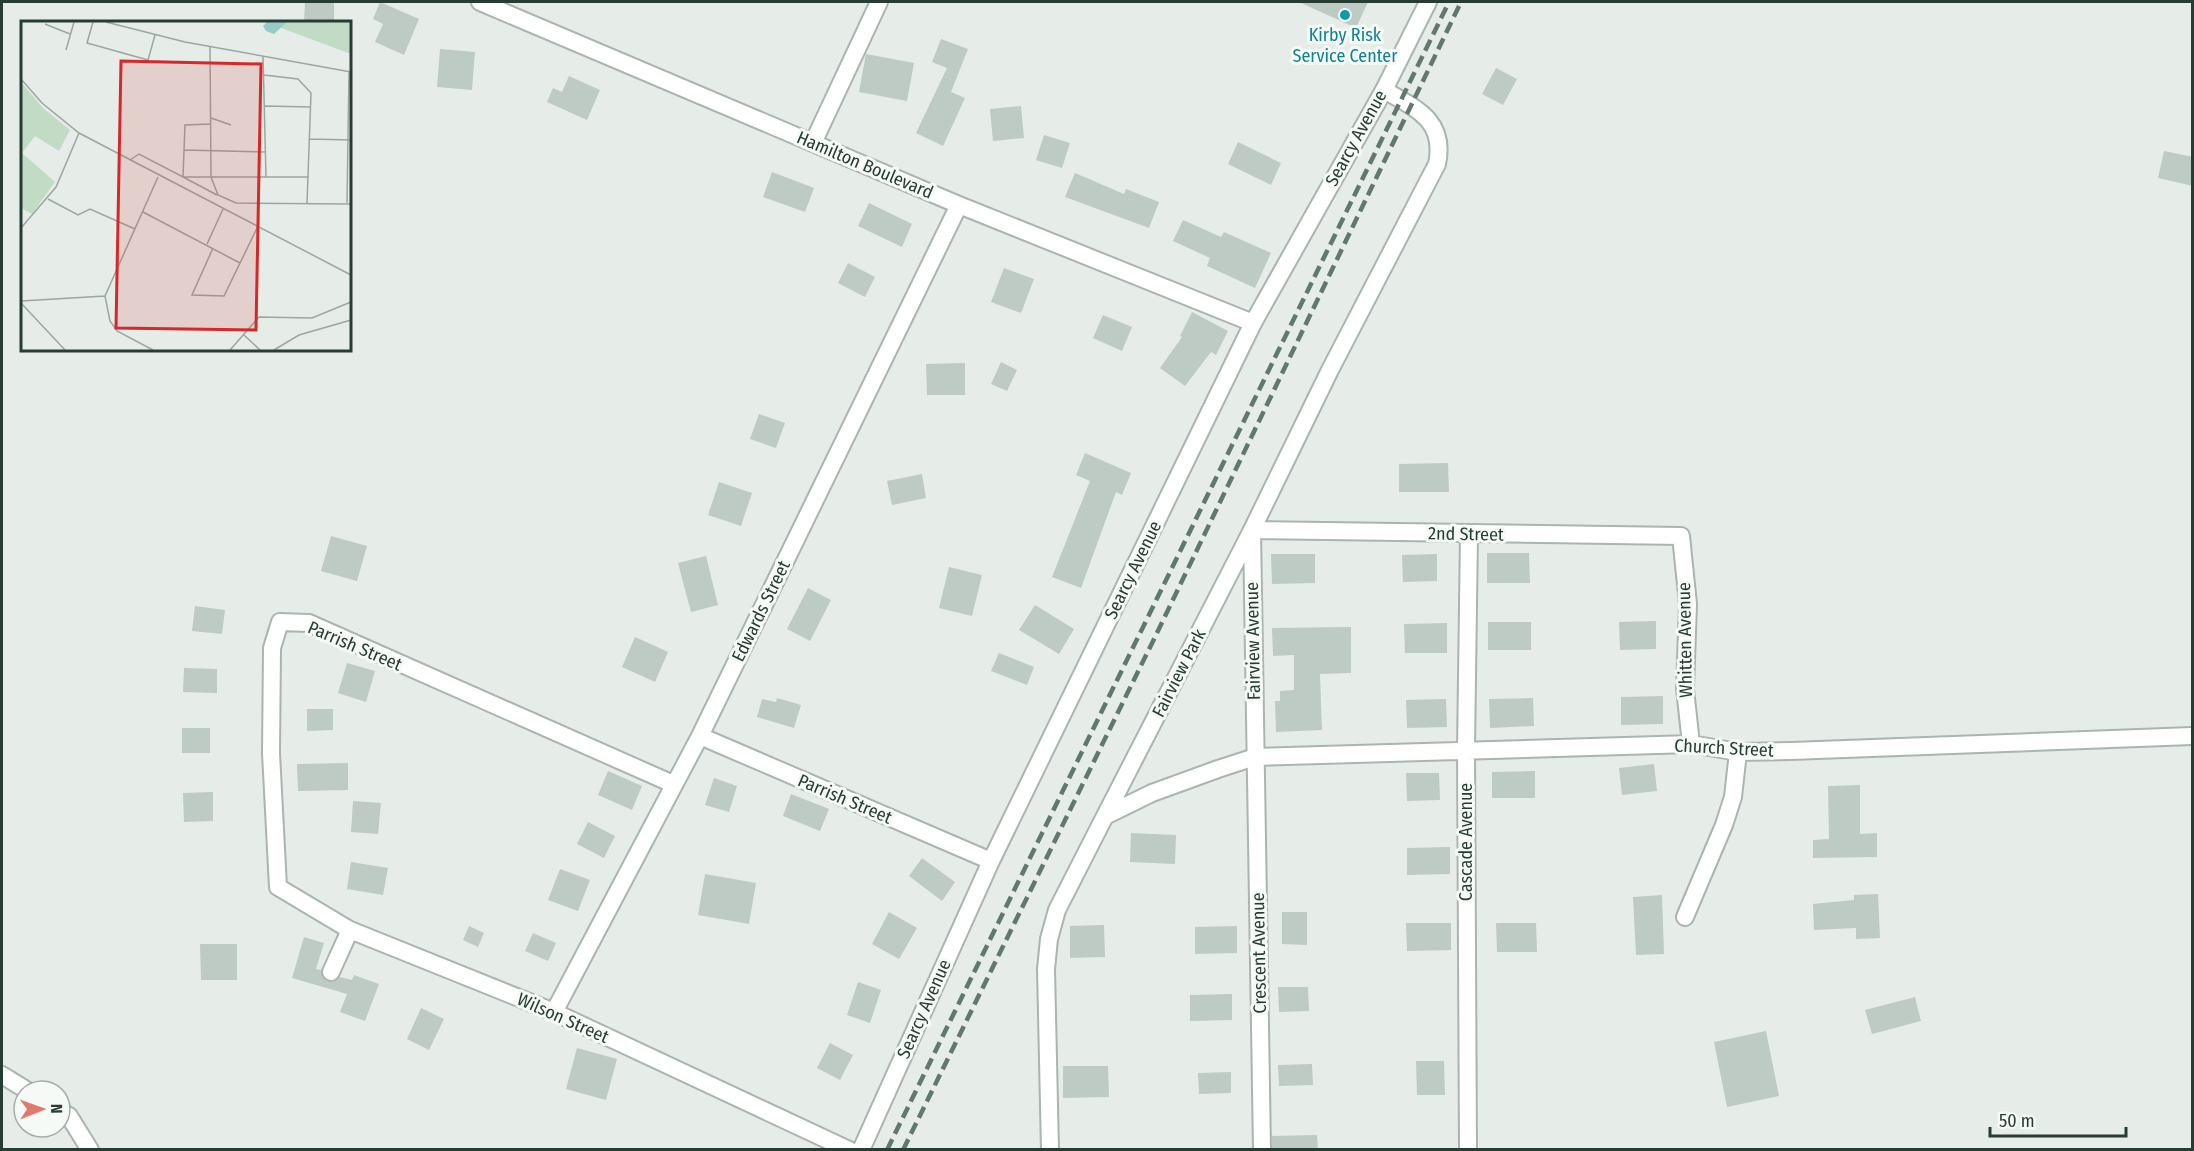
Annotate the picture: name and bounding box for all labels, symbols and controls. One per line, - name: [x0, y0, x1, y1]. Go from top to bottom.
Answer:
- marker: Kirby Risk Service Center: [1338, 8, 1352, 22]
- inset map: [21, 21, 351, 351]
- place label: Kirby Risk Service Center: [1292, 24, 1398, 67]
- street label: Searcy Avenue: [1321, 86, 1391, 190]
- street label: Hamilton Boulevard: [794, 126, 936, 204]
- street label: Searcy Avenue: [1100, 517, 1166, 623]
- street label: 2nd Street: [1428, 522, 1504, 546]
- street label: Edwards Street: [727, 557, 795, 665]
- street label: Fairview Avenue: [1241, 582, 1265, 700]
- street label: Whitten Avenue: [1673, 582, 1697, 698]
- street label: Parrish Street: [305, 616, 405, 676]
- street label: Fairview Park: [1147, 625, 1211, 721]
- street label: Church Street: [1674, 734, 1774, 762]
- street label: Parrish Street: [795, 769, 895, 829]
- street label: Cascade Avenue: [1455, 783, 1477, 901]
- street label: Crescent Avenue: [1247, 892, 1271, 1014]
- street label: Searcy Avenue: [892, 956, 956, 1062]
- street label: Wilson Street: [514, 988, 612, 1048]
- north arrow: [12, 1079, 72, 1139]
- scale bar: [1990, 1100, 2126, 1138]
- text: N: [47, 1104, 66, 1114]
- text: 50 m: [1999, 1110, 2035, 1132]

